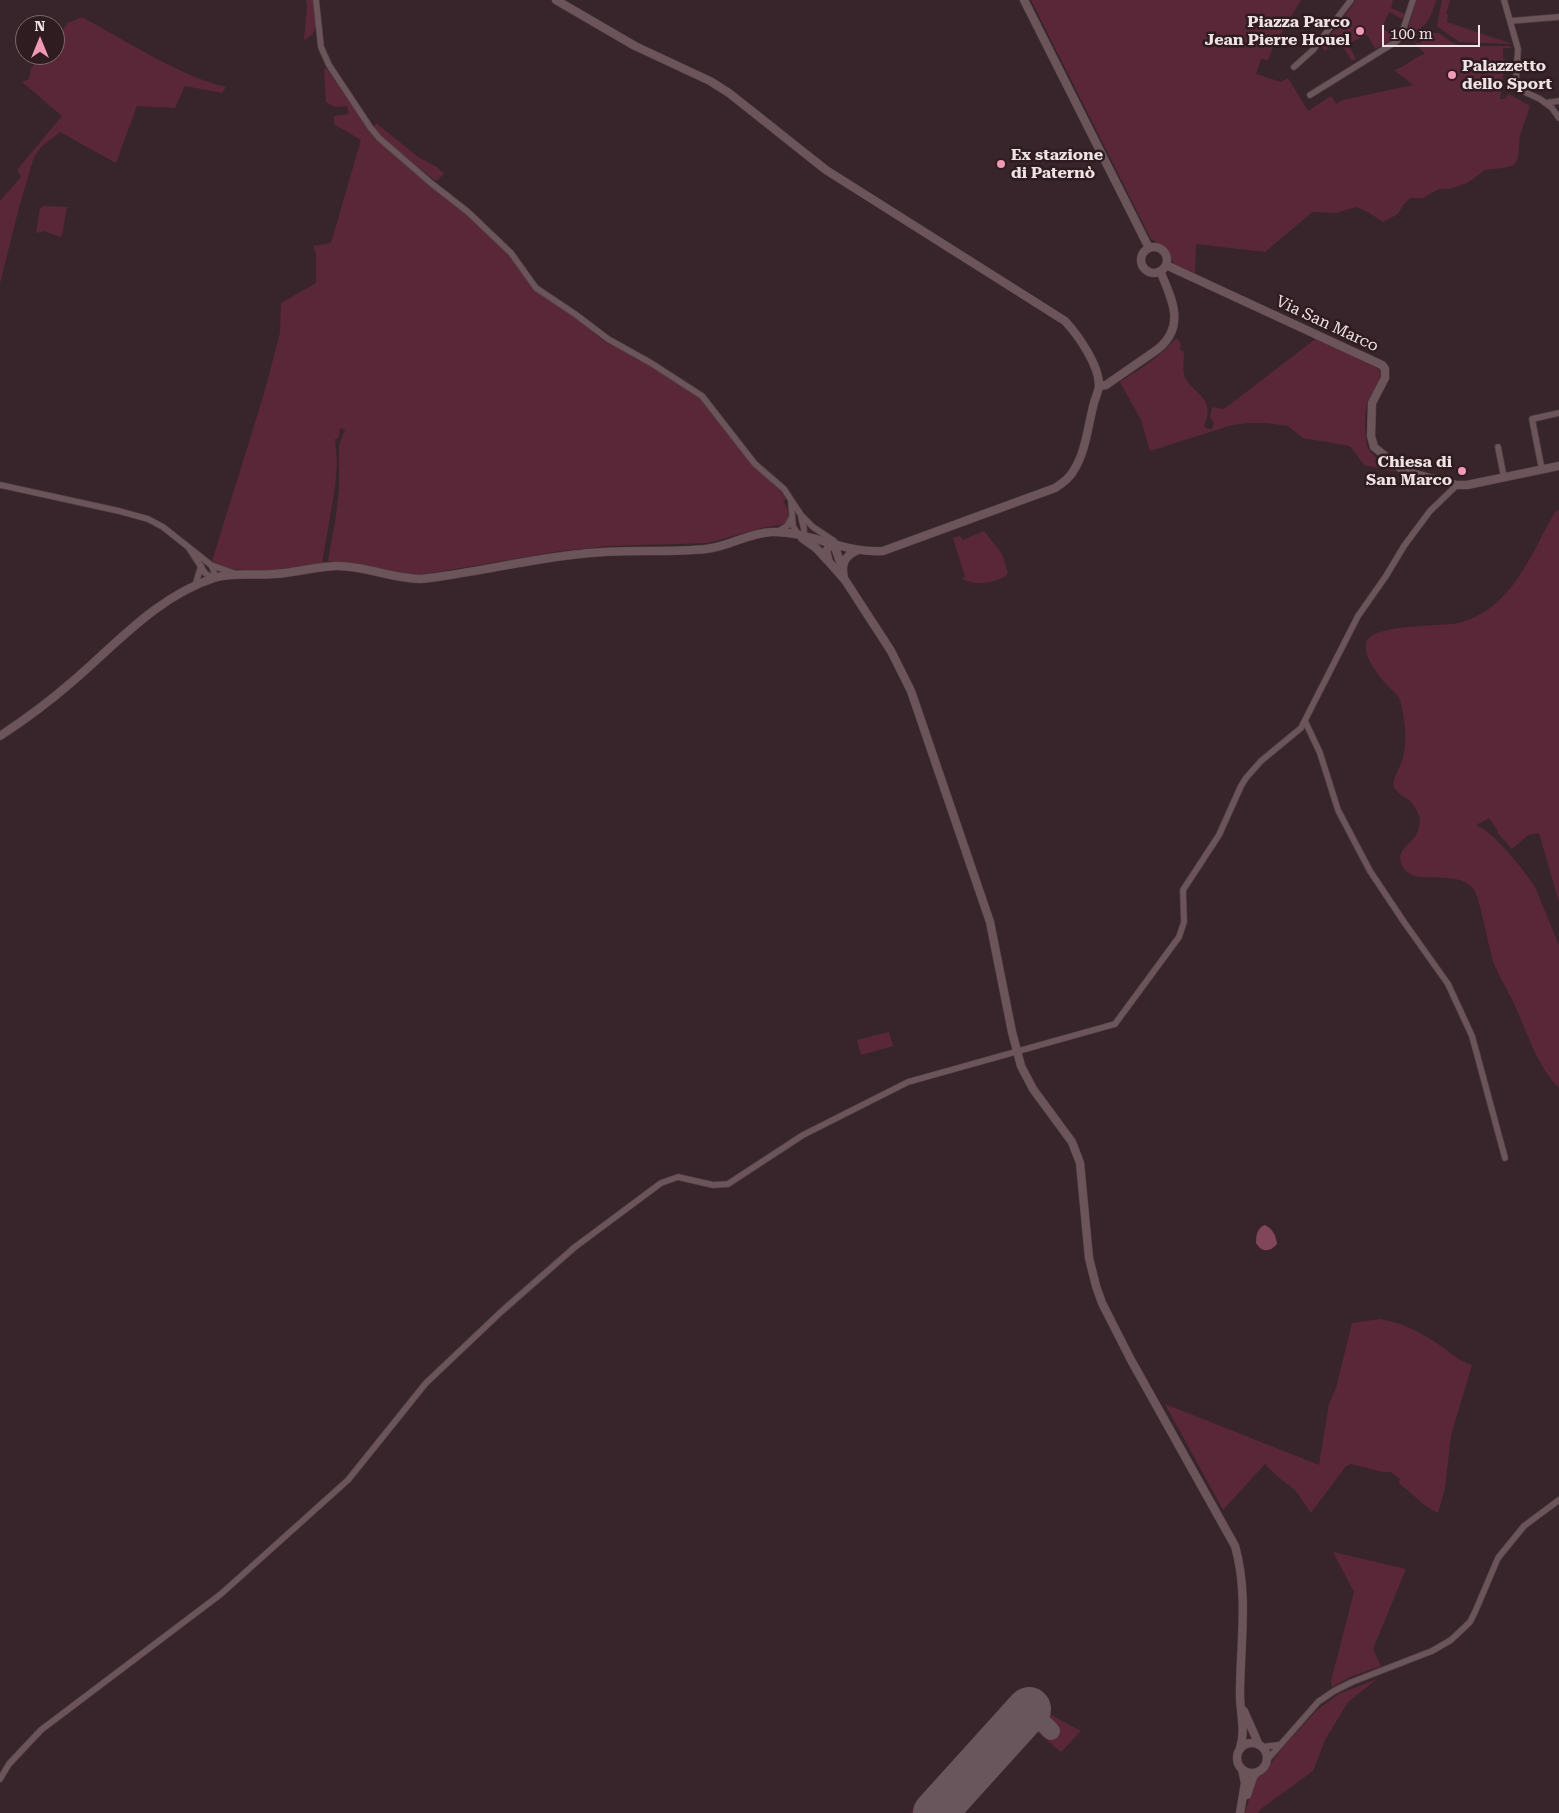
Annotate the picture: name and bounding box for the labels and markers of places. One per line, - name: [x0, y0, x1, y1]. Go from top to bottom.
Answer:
- place label: Piazza Parco Jean Pierre Houel: [1205, 12, 1350, 50]
- marker: Piazza Parco Jean Pierre Houel: [1354, 25, 1366, 37]
- place label: Palazzetto dello Sport: [1462, 56, 1552, 94]
- marker: Palazzetto dello Sport: [1446, 69, 1458, 81]
- place label: Ex stazione di Paternò: [1011, 145, 1103, 183]
- marker: Ex stazione di Paternò: [995, 158, 1007, 170]
- place label: Chiesa di San Marco: [1366, 452, 1452, 490]
- marker: Chiesa di San Marco: [1456, 465, 1468, 477]

